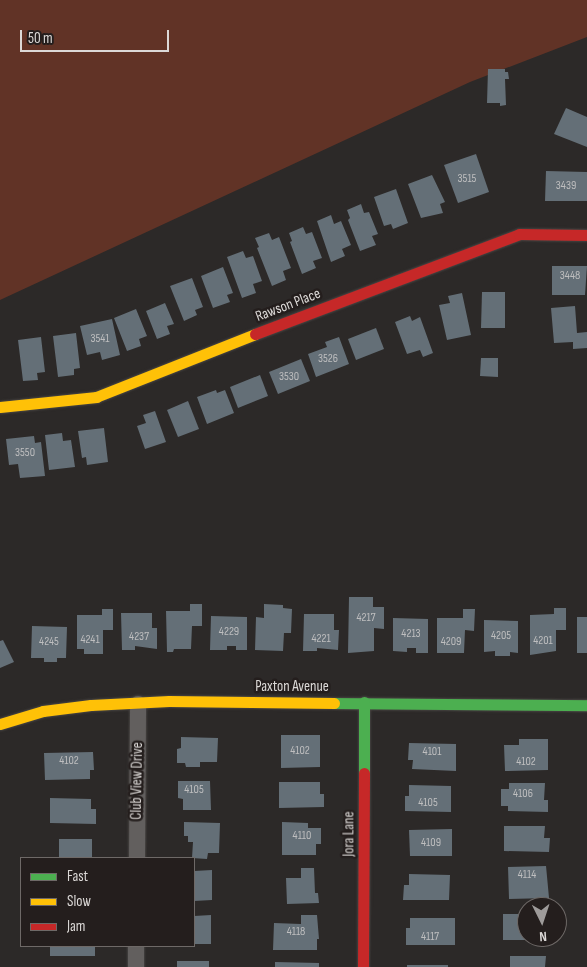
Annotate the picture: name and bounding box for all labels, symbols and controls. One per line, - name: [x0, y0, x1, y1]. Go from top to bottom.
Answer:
- scale bar: [22, 20, 171, 52]
- text: 50 m: [28, 29, 53, 48]
- house number: 3515: [458, 172, 476, 186]
- house number: 3439: [556, 179, 576, 193]
- house number: 3448: [560, 269, 580, 283]
- street label: Rawson Place: [253, 284, 323, 326]
- house number: 3541: [90, 332, 110, 346]
- house number: 3526: [318, 352, 338, 366]
- house number: 3530: [279, 370, 299, 384]
- house number: 3550: [15, 446, 35, 460]
- house number: 4217: [356, 611, 376, 625]
- house number: 4229: [219, 625, 239, 639]
- house number: 4213: [401, 627, 421, 641]
- house number: 4205: [491, 629, 511, 643]
- house number: 4237: [129, 630, 149, 644]
- house number: 4221: [311, 632, 331, 646]
- house number: 4241: [80, 633, 100, 647]
- house number: 4201: [533, 634, 553, 648]
- house number: 4245: [39, 635, 59, 649]
- house number: 4209: [441, 635, 461, 649]
- street label: Paxton Avenue: [255, 678, 329, 696]
- street label: Club View Drive: [127, 742, 147, 820]
- house number: 4102: [290, 744, 310, 758]
- house number: 4101: [423, 745, 441, 759]
- house number: 4102: [59, 754, 79, 768]
- house number: 4102: [516, 755, 536, 769]
- house number: 4105: [184, 783, 204, 797]
- house number: 4106: [513, 787, 533, 801]
- house number: 4105: [418, 796, 438, 810]
- street label: Jora Lane: [340, 811, 358, 857]
- house number: 4110: [293, 829, 311, 843]
- house number: 4109: [421, 836, 441, 850]
- legend: [20, 857, 195, 947]
- text: Fast: [67, 867, 88, 886]
- house number: 4114: [518, 868, 536, 882]
- text: Slow: [67, 892, 91, 911]
- north arrow: [517, 897, 567, 947]
- text: Jam: [67, 917, 85, 936]
- house number: 4118: [287, 925, 305, 939]
- text: N: [539, 928, 547, 945]
- house number: 4117: [421, 930, 439, 944]

